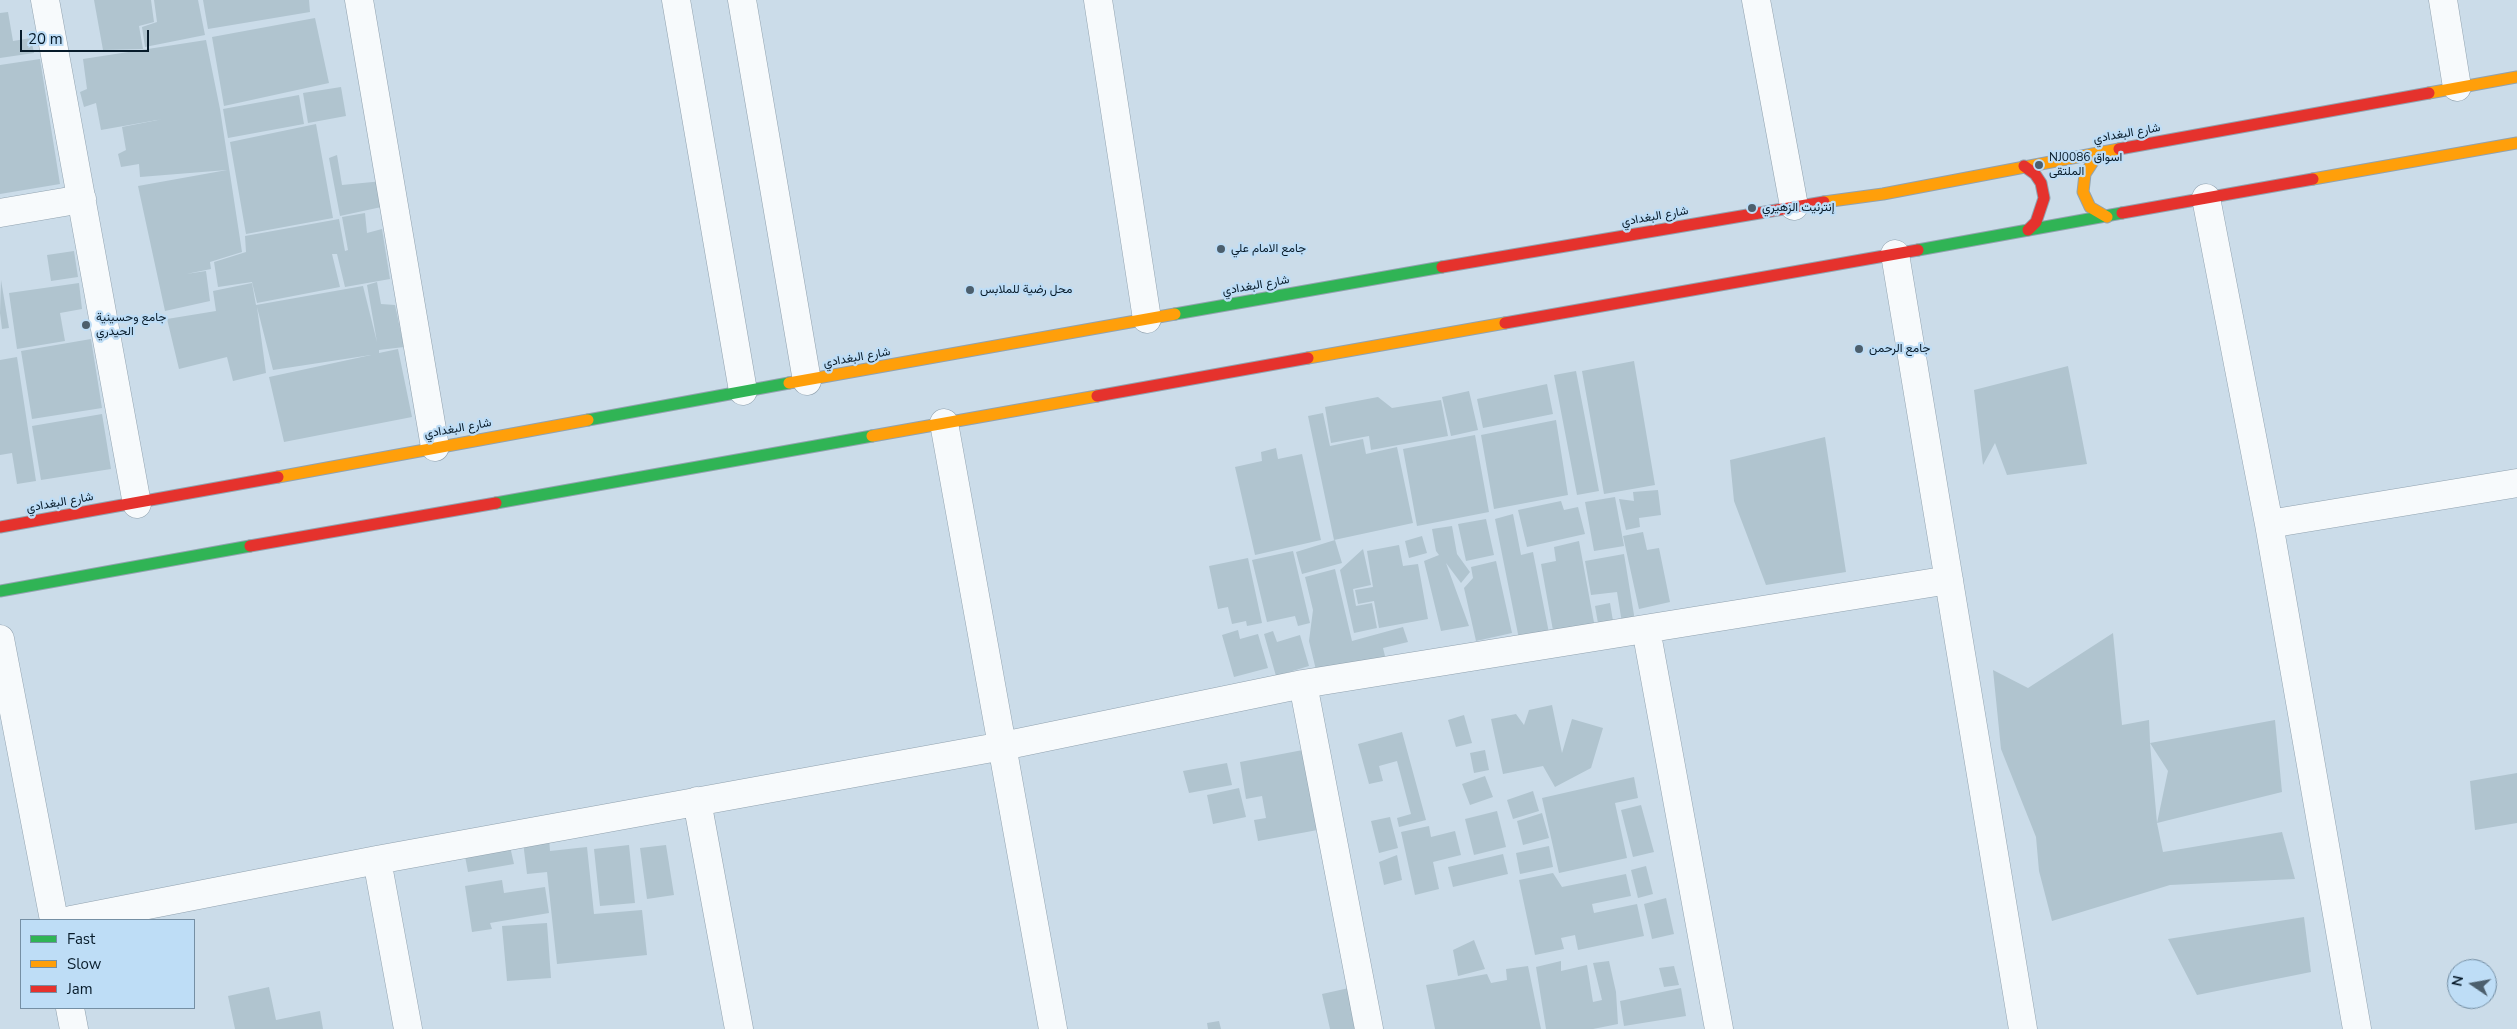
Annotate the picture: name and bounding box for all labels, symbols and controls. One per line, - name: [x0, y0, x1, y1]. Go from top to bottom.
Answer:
- scale bar: [22, 20, 151, 52]
- text: 20 m: [28, 29, 63, 49]
- street label: شارع البغدادي: [2092, 121, 2162, 147]
- place label: NJ0086 اسواق الملتقى: [2049, 151, 2122, 179]
- marker: NJ0086 اسواق الملتقى: [2033, 159, 2045, 171]
- place label: إنترنيت الزهيري: [1762, 201, 1834, 215]
- marker: إنترنيت الزهيري: [1746, 202, 1758, 214]
- street label: شارع البغدادي: [1620, 204, 1690, 230]
- place label: جامع الامام علي: [1231, 242, 1306, 256]
- marker: جامع الامام علي: [1215, 243, 1227, 255]
- street label: شارع البغدادي: [1221, 273, 1291, 299]
- place label: محل رضية للملابس: [980, 283, 1072, 297]
- marker: محل رضية للملابس: [964, 284, 976, 296]
- place label: جامع وحسينية الحيدري: [96, 311, 166, 339]
- marker: جامع وحسينية الحيدري: [80, 319, 92, 331]
- place label: جامع الرحمن: [1869, 342, 1930, 356]
- marker: جامع الرحمن: [1853, 343, 1865, 355]
- street label: شارع البغدادي: [822, 345, 892, 371]
- street label: شارع البغدادي: [423, 416, 493, 442]
- street label: شارع البغدادي: [25, 490, 95, 516]
- legend: [20, 919, 195, 1009]
- text: Fast: [67, 929, 95, 949]
- text: Slow: [67, 954, 101, 974]
- north arrow: [2447, 959, 2497, 1009]
- text: N: [2447, 974, 2468, 988]
- text: Jam: [67, 979, 93, 999]

